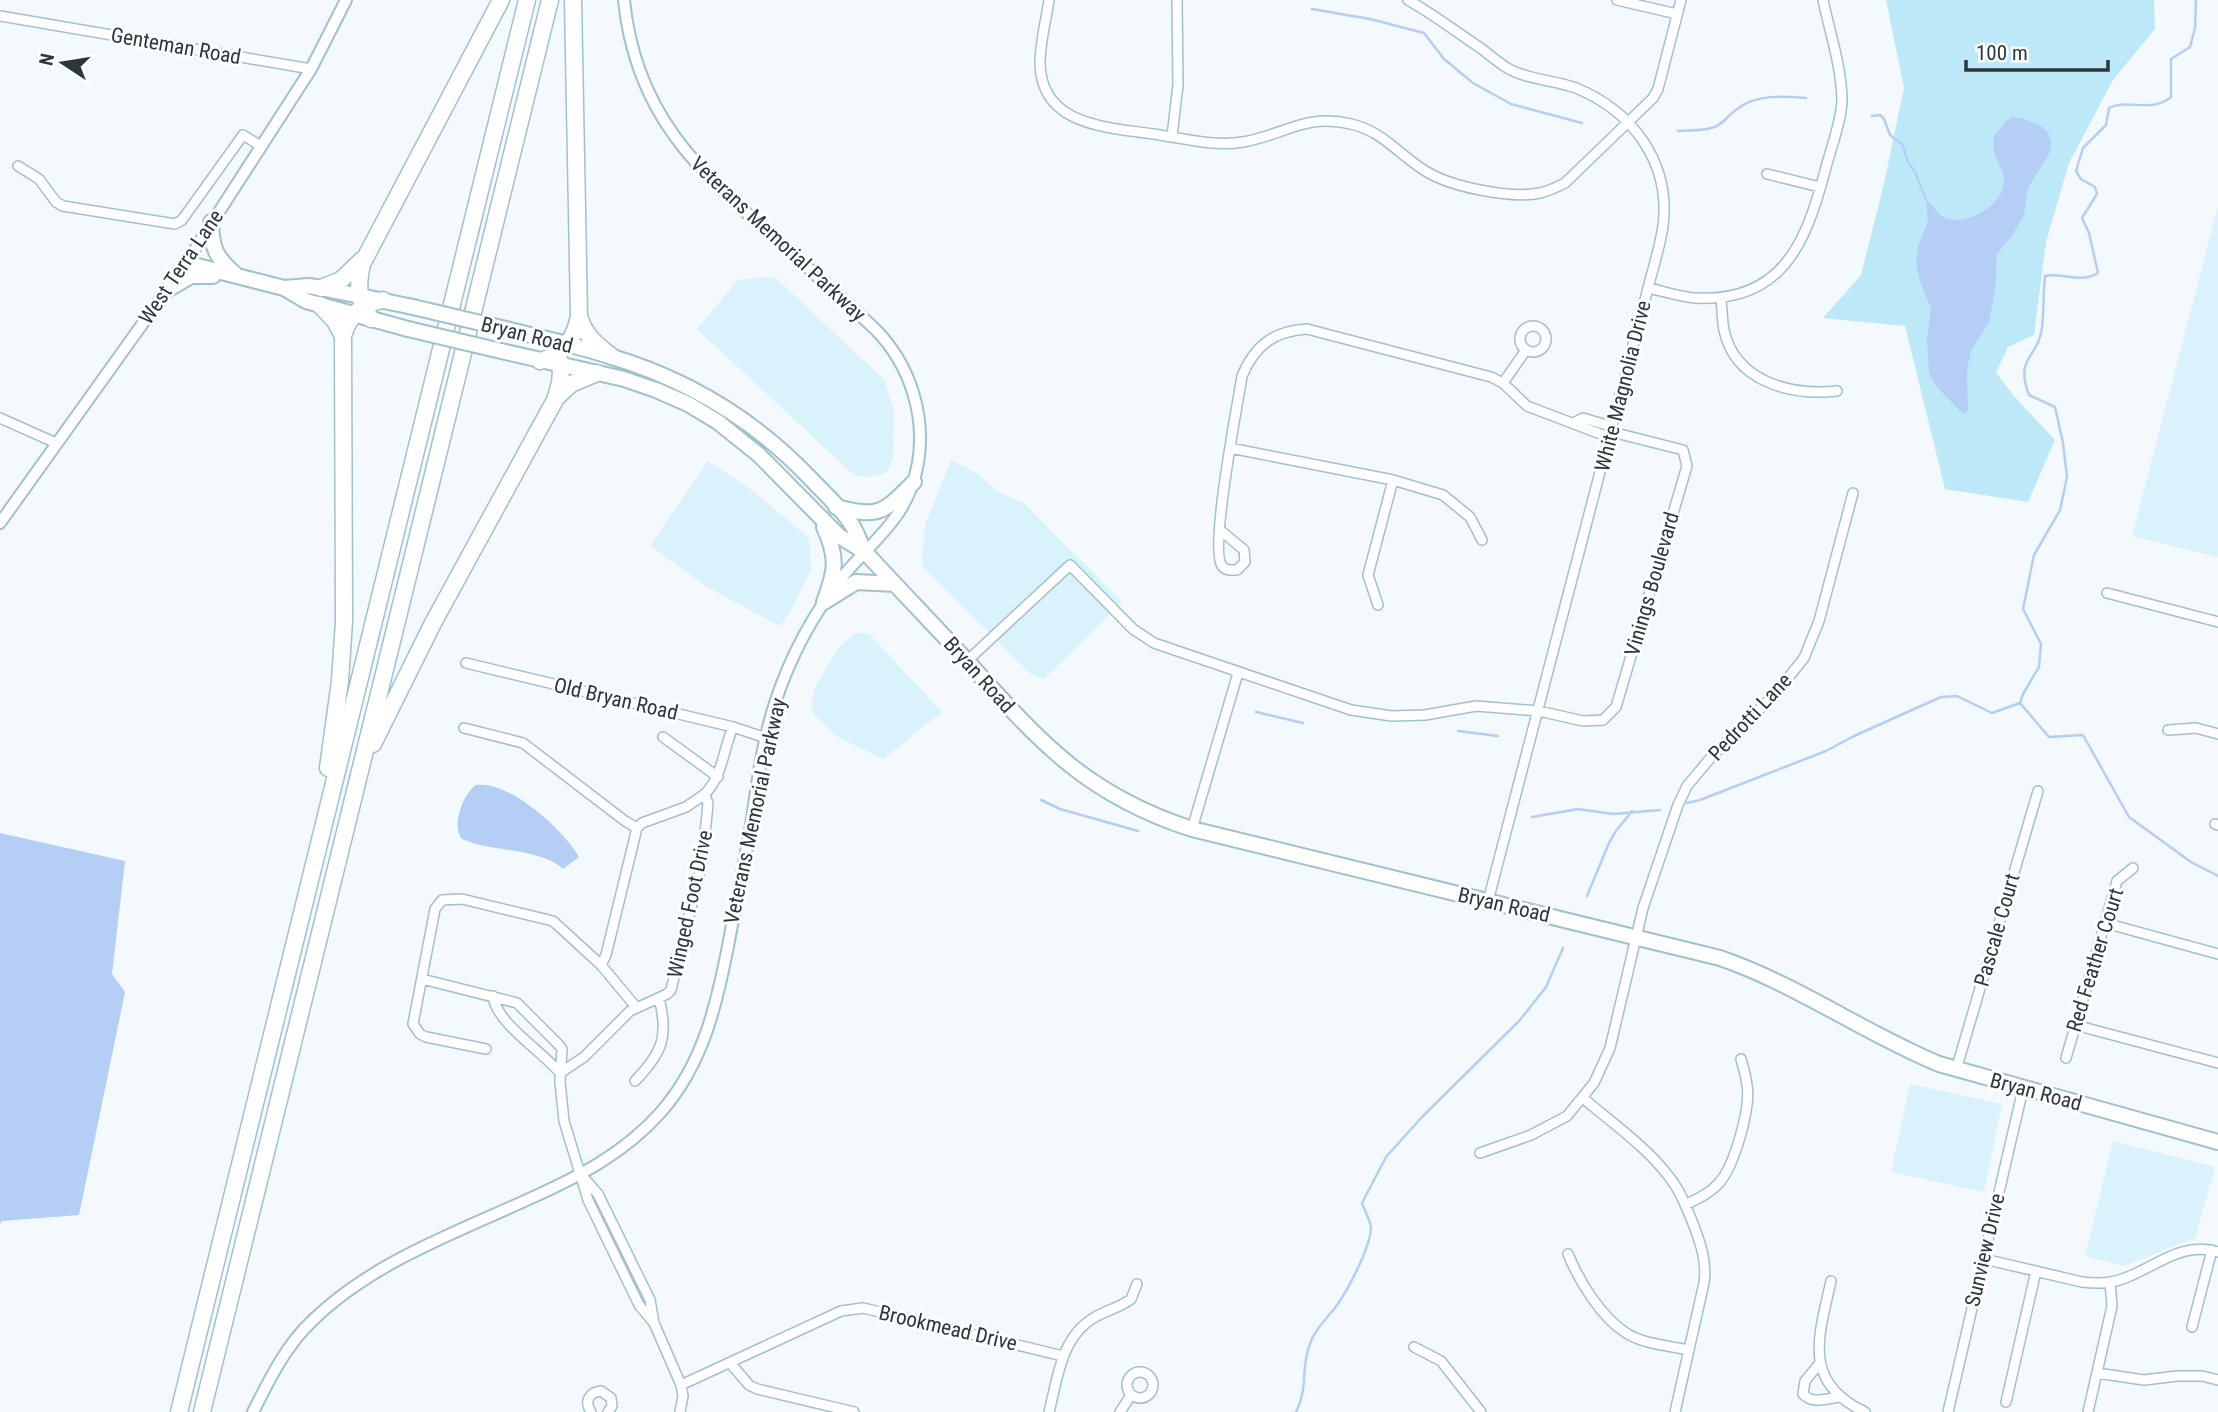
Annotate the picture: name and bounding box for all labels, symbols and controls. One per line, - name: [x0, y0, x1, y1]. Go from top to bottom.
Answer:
- street label: Genteman Road: [109, 23, 243, 69]
- north arrow: [28, 28, 98, 98]
- scale bar: [1966, 28, 2108, 72]
- text: 100 m: [1976, 41, 2028, 65]
- text: N: [34, 51, 59, 68]
- street label: Veterans Memorial Parkway: [686, 152, 871, 327]
- street label: West Terra Lane: [134, 205, 228, 329]
- street label: White Magnolia Drive: [1590, 298, 1656, 474]
- street label: Bryan Road: [479, 312, 575, 358]
- street label: Vinings Boulevard: [1620, 509, 1684, 659]
- street label: Bryan Road: [939, 632, 1019, 718]
- street label: Pedrotti Lane: [1703, 668, 1797, 766]
- street label: Old Bryan Road: [552, 673, 680, 725]
- street label: Veterans Memorial Parkway: [719, 695, 791, 926]
- street label: Winged Foot Drive: [663, 828, 717, 980]
- street label: Pascale Court: [1969, 871, 2025, 989]
- street label: Bryan Road: [1456, 883, 1552, 927]
- street label: Red Feather Court: [2062, 885, 2128, 1035]
- street label: Bryan Road: [1988, 1068, 2084, 1116]
- street label: Sunview Drive: [1960, 1191, 2010, 1309]
- street label: Brookmead Drive: [877, 1300, 1020, 1356]

